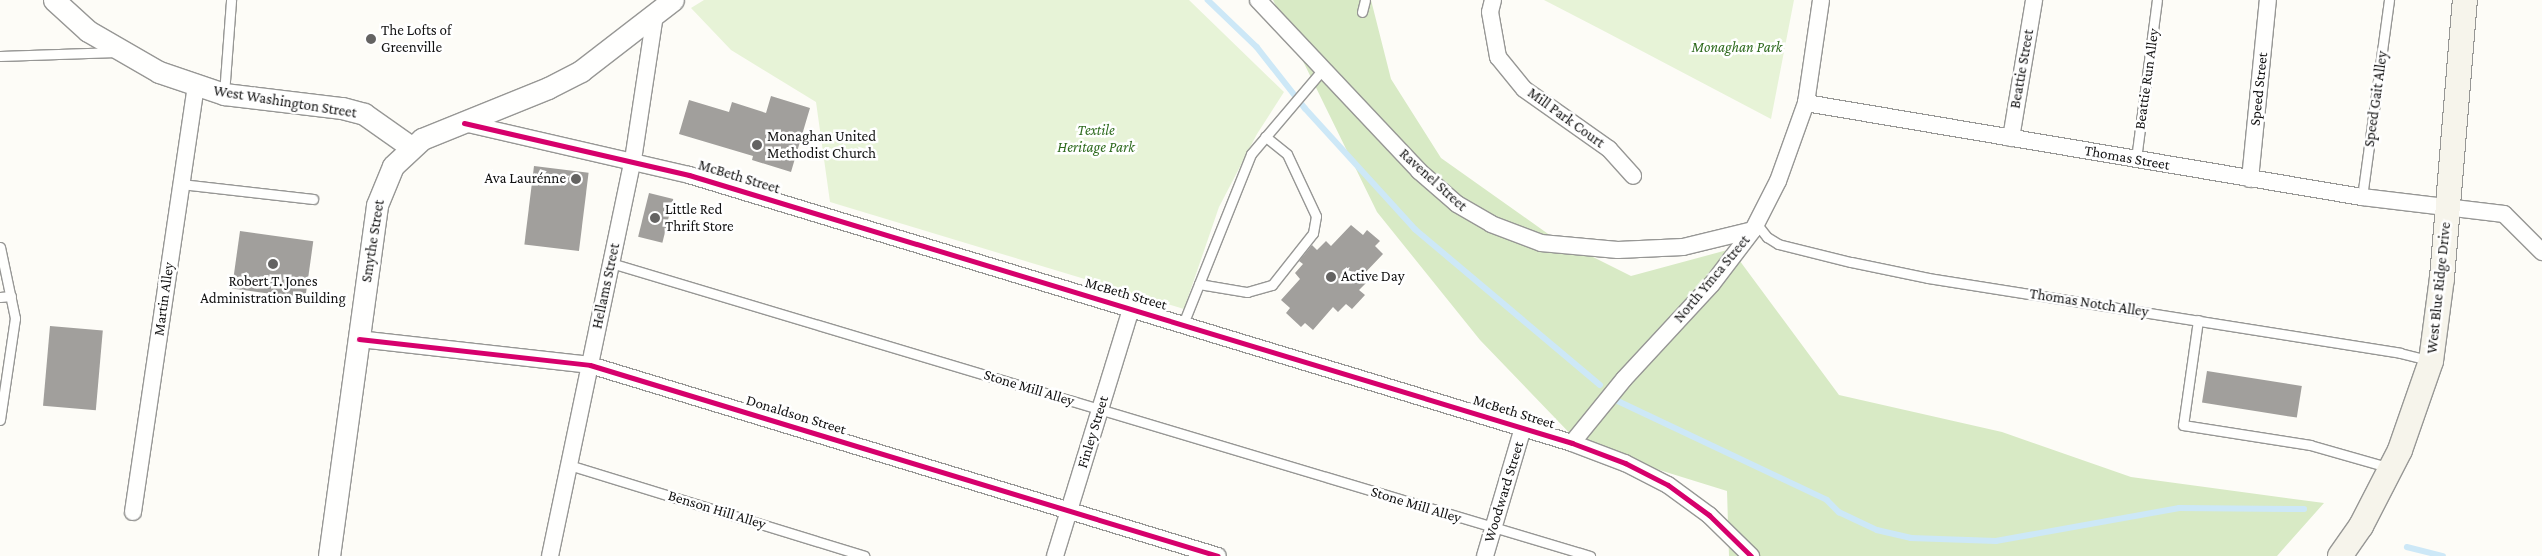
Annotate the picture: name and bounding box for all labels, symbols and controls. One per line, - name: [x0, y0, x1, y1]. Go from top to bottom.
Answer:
- place label: The Lofts of Greenville: [381, 21, 451, 56]
- street label: Beattie Run Alley: [2131, 27, 2163, 131]
- street label: Beattie Street: [2006, 28, 2038, 110]
- marker: The Lofts of Greenville: [365, 33, 377, 45]
- park label: Monaghan Park: [1692, 39, 1782, 57]
- street label: Speed Gait Alley: [2360, 50, 2392, 148]
- street label: Speed Street: [2246, 51, 2272, 127]
- street label: West Washington Street: [212, 82, 358, 122]
- street label: Mill Park Court: [1524, 84, 1608, 152]
- park label: Textile Heritage Park: [1057, 121, 1135, 156]
- place label: Monaghan United Methodist Church: [767, 127, 876, 162]
- marker: Monaghan United Methodist Church: [751, 139, 763, 151]
- street label: Thomas Street: [2083, 142, 2171, 174]
- street label: Ravenel Street: [1395, 145, 1471, 215]
- street label: McBeth Street: [696, 156, 782, 198]
- place label: Ava Laurénne: [485, 170, 566, 188]
- marker: Ava Laurénne: [570, 173, 582, 185]
- street label: Smythe Street: [358, 198, 388, 284]
- place label: Little Red Thrift Store: [665, 200, 734, 235]
- marker: Little Red Thrift Store: [649, 212, 661, 224]
- street label: West Blue Ridge Drive: [2423, 221, 2455, 355]
- street label: North Ymca Street: [1670, 231, 1754, 327]
- street label: Hellams Street: [588, 242, 624, 330]
- marker: Robert T. Jones Administration Building: [267, 258, 279, 270]
- street label: Martin Alley: [150, 261, 178, 337]
- place label: Active Day: [1341, 268, 1405, 286]
- marker: Active Day: [1325, 271, 1337, 283]
- place label: Robert T. Jones Administration Building: [200, 272, 346, 307]
- street label: McBeth Street: [1083, 274, 1169, 314]
- street label: Thomas Notch Alley: [2028, 285, 2150, 321]
- street label: Stone Mill Alley: [982, 366, 1076, 410]
- street label: Donaldson Street: [744, 391, 848, 439]
- street label: McBeth Street: [1471, 391, 1557, 433]
- street label: Finley Street: [1073, 394, 1113, 470]
- street label: Woodward Street: [1480, 439, 1528, 545]
- street label: Stone Mill Alley: [1369, 483, 1463, 527]
- street label: Benson Hill Alley: [666, 487, 768, 533]

